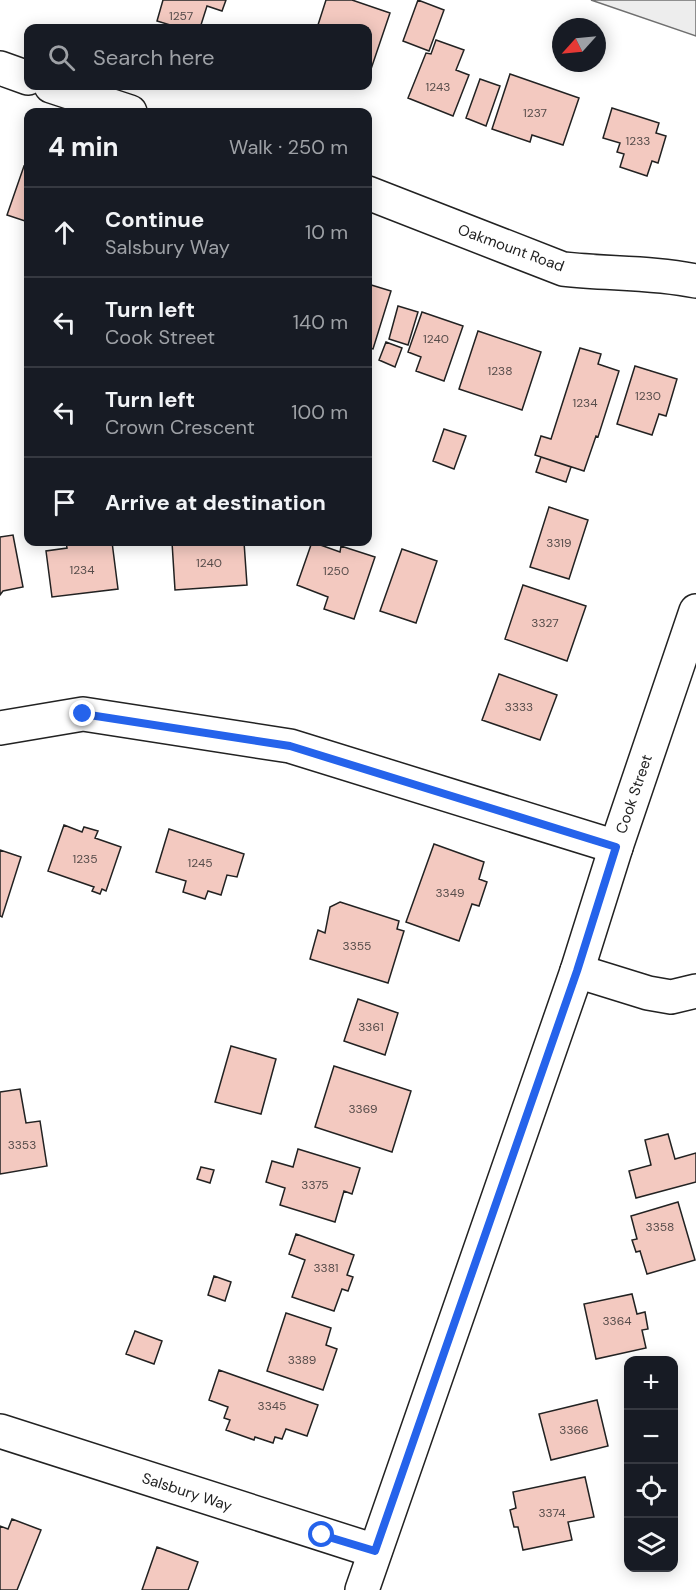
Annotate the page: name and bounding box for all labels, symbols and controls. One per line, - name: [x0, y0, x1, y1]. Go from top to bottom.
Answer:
- house number: 1257: [169, 8, 193, 24]
- north arrow: [552, 18, 606, 72]
- search box: [24, 24, 372, 90]
- icon: search: [45, 41, 78, 74]
- text: Search here: [93, 43, 214, 72]
- house number: 1243: [426, 79, 450, 95]
- house number: 1237: [523, 105, 547, 121]
- text: 4 min: [48, 130, 119, 164]
- house number: 1233: [626, 133, 650, 149]
- text: Walk · 250 m: [229, 134, 348, 160]
- text: Continue: [105, 205, 204, 234]
- icon: ahead: [48, 216, 81, 249]
- text: 10 m: [305, 219, 348, 245]
- street label: Oakmount Road: [455, 220, 567, 276]
- text: Salsbury Way: [105, 234, 230, 260]
- text: Turn left: [105, 295, 195, 324]
- icon: left: [48, 306, 81, 339]
- text: 140 m: [293, 309, 348, 335]
- text: Cook Street: [105, 324, 215, 350]
- house number: 1240: [423, 331, 449, 347]
- house number: 1238: [487, 363, 513, 379]
- text: Turn left: [105, 385, 195, 414]
- house number: 1230: [635, 388, 661, 404]
- house number: 1234: [572, 395, 598, 411]
- icon: left: [48, 396, 81, 429]
- text: 100 m: [291, 399, 348, 425]
- text: Crown Crescent: [105, 414, 255, 440]
- icon: arrive: [48, 486, 81, 519]
- text: Arrive at destination: [105, 488, 326, 517]
- house number: 3319: [546, 535, 572, 551]
- house number: 1240: [196, 555, 222, 571]
- house number: 1234: [69, 562, 95, 578]
- house number: 1250: [323, 563, 349, 579]
- house number: 3327: [531, 615, 559, 631]
- house number: 3333: [505, 699, 533, 715]
- route end: [69, 700, 95, 726]
- street label: Cook Street: [611, 752, 657, 836]
- house number: 1235: [72, 851, 98, 867]
- house number: 1245: [187, 855, 213, 871]
- house number: 3349: [435, 885, 465, 901]
- house number: 3355: [343, 938, 371, 954]
- house number: 3361: [358, 1019, 384, 1035]
- house number: 3369: [348, 1101, 378, 1117]
- house number: 3353: [8, 1137, 36, 1153]
- house number: 3375: [301, 1177, 329, 1193]
- house number: 3358: [646, 1219, 674, 1235]
- house number: 3381: [314, 1260, 338, 1276]
- house number: 3364: [602, 1313, 632, 1329]
- house number: 3389: [288, 1352, 316, 1368]
- map controls: [624, 1356, 678, 1572]
- button: +: [624, 1356, 678, 1410]
- house number: 3345: [258, 1398, 286, 1414]
- button: −: [624, 1410, 678, 1464]
- house number: 3366: [559, 1422, 589, 1438]
- button: locate: [624, 1464, 678, 1518]
- street label: Salsbury Way: [139, 1468, 235, 1516]
- house number: 3374: [539, 1505, 565, 1521]
- button: layers: [624, 1518, 678, 1572]
- route start: [308, 1521, 334, 1547]

